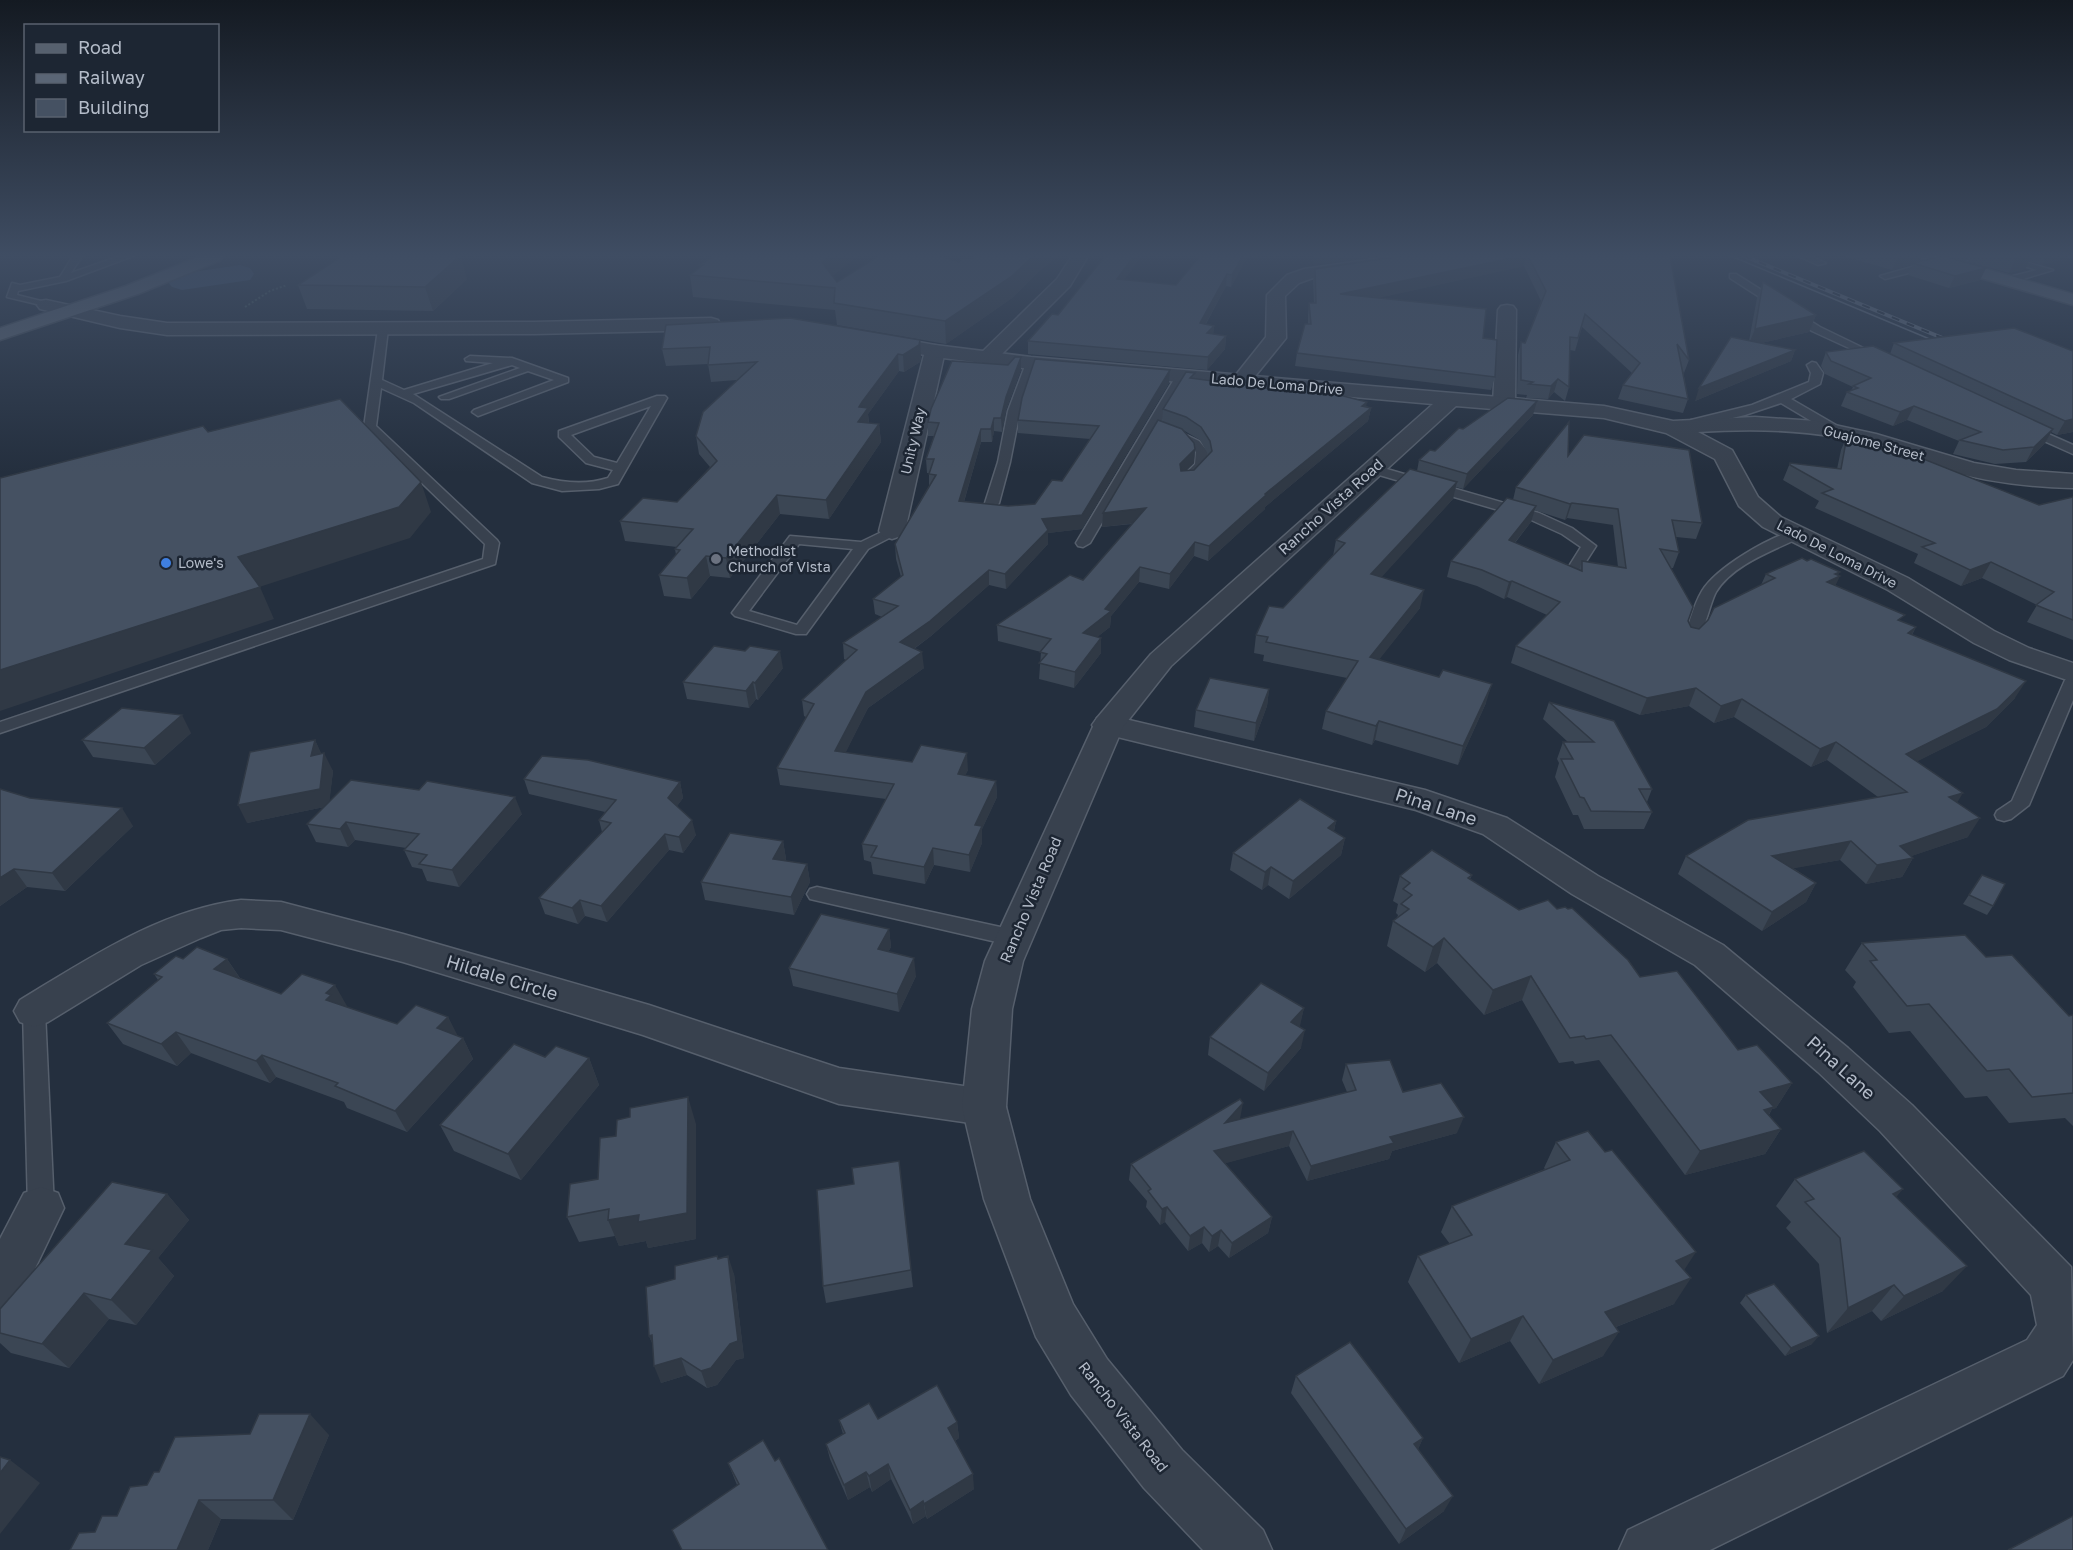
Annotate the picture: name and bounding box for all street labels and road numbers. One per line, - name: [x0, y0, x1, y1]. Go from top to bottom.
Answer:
- street label: Lado De Loma Drive: [1210, 369, 1344, 398]
- street label: Unity Way: [897, 406, 928, 476]
- street label: Guajome Street: [1822, 421, 1926, 464]
- street label: Rancho Vista Road: [1274, 454, 1386, 558]
- street label: Lado De Loma Drive: [1774, 516, 1900, 591]
- street label: Pina Lane: [1393, 783, 1480, 830]
- street label: Rancho Vista Road: [995, 834, 1065, 965]
- street label: Hildale Circle: [444, 950, 561, 1004]
- street label: Pina Lane: [1803, 1031, 1880, 1104]
- street label: Rancho Vista Road: [1075, 1358, 1172, 1475]

